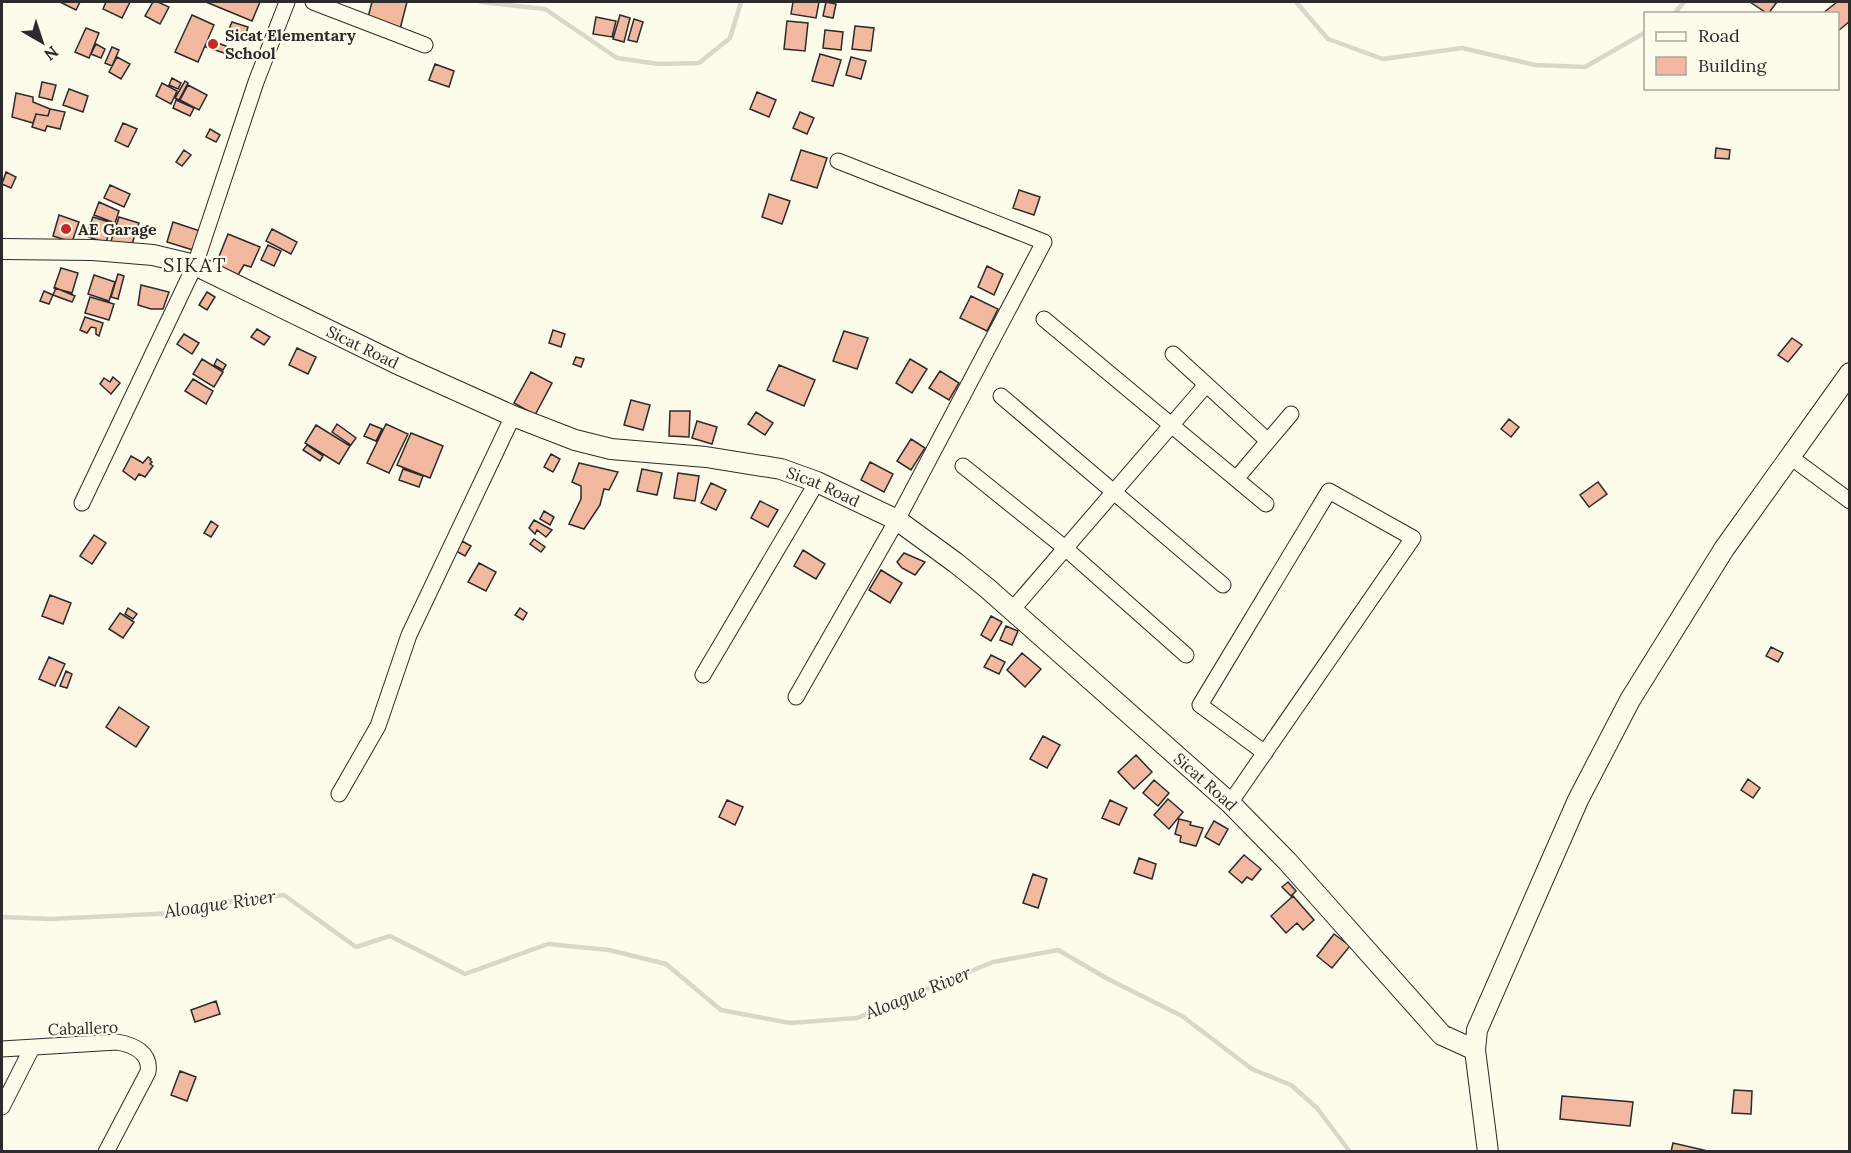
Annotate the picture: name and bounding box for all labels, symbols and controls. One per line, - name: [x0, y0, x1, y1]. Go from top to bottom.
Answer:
- north arrow: [12, 12, 72, 72]
- legend: [1644, 12, 1839, 90]
- text: Road: [1698, 24, 1740, 47]
- place label: Sicat Elementary School: [225, 25, 356, 63]
- marker: Sicat Elementary School: [206, 37, 220, 51]
- text: N: [40, 42, 63, 65]
- text: Building: [1698, 54, 1768, 77]
- place label: AE Garage: [78, 219, 157, 239]
- marker: AE Garage: [59, 222, 73, 236]
- district label: SIKAT: [163, 252, 227, 277]
- street label: Sicat Road: [323, 321, 402, 373]
- street label: Sicat Road: [784, 462, 863, 511]
- street label: Sicat Road: [1170, 748, 1242, 815]
- water label: Aloague River: [162, 884, 278, 923]
- water label: Aloague River: [861, 961, 975, 1025]
- street label: Caballero: [47, 1017, 119, 1039]

